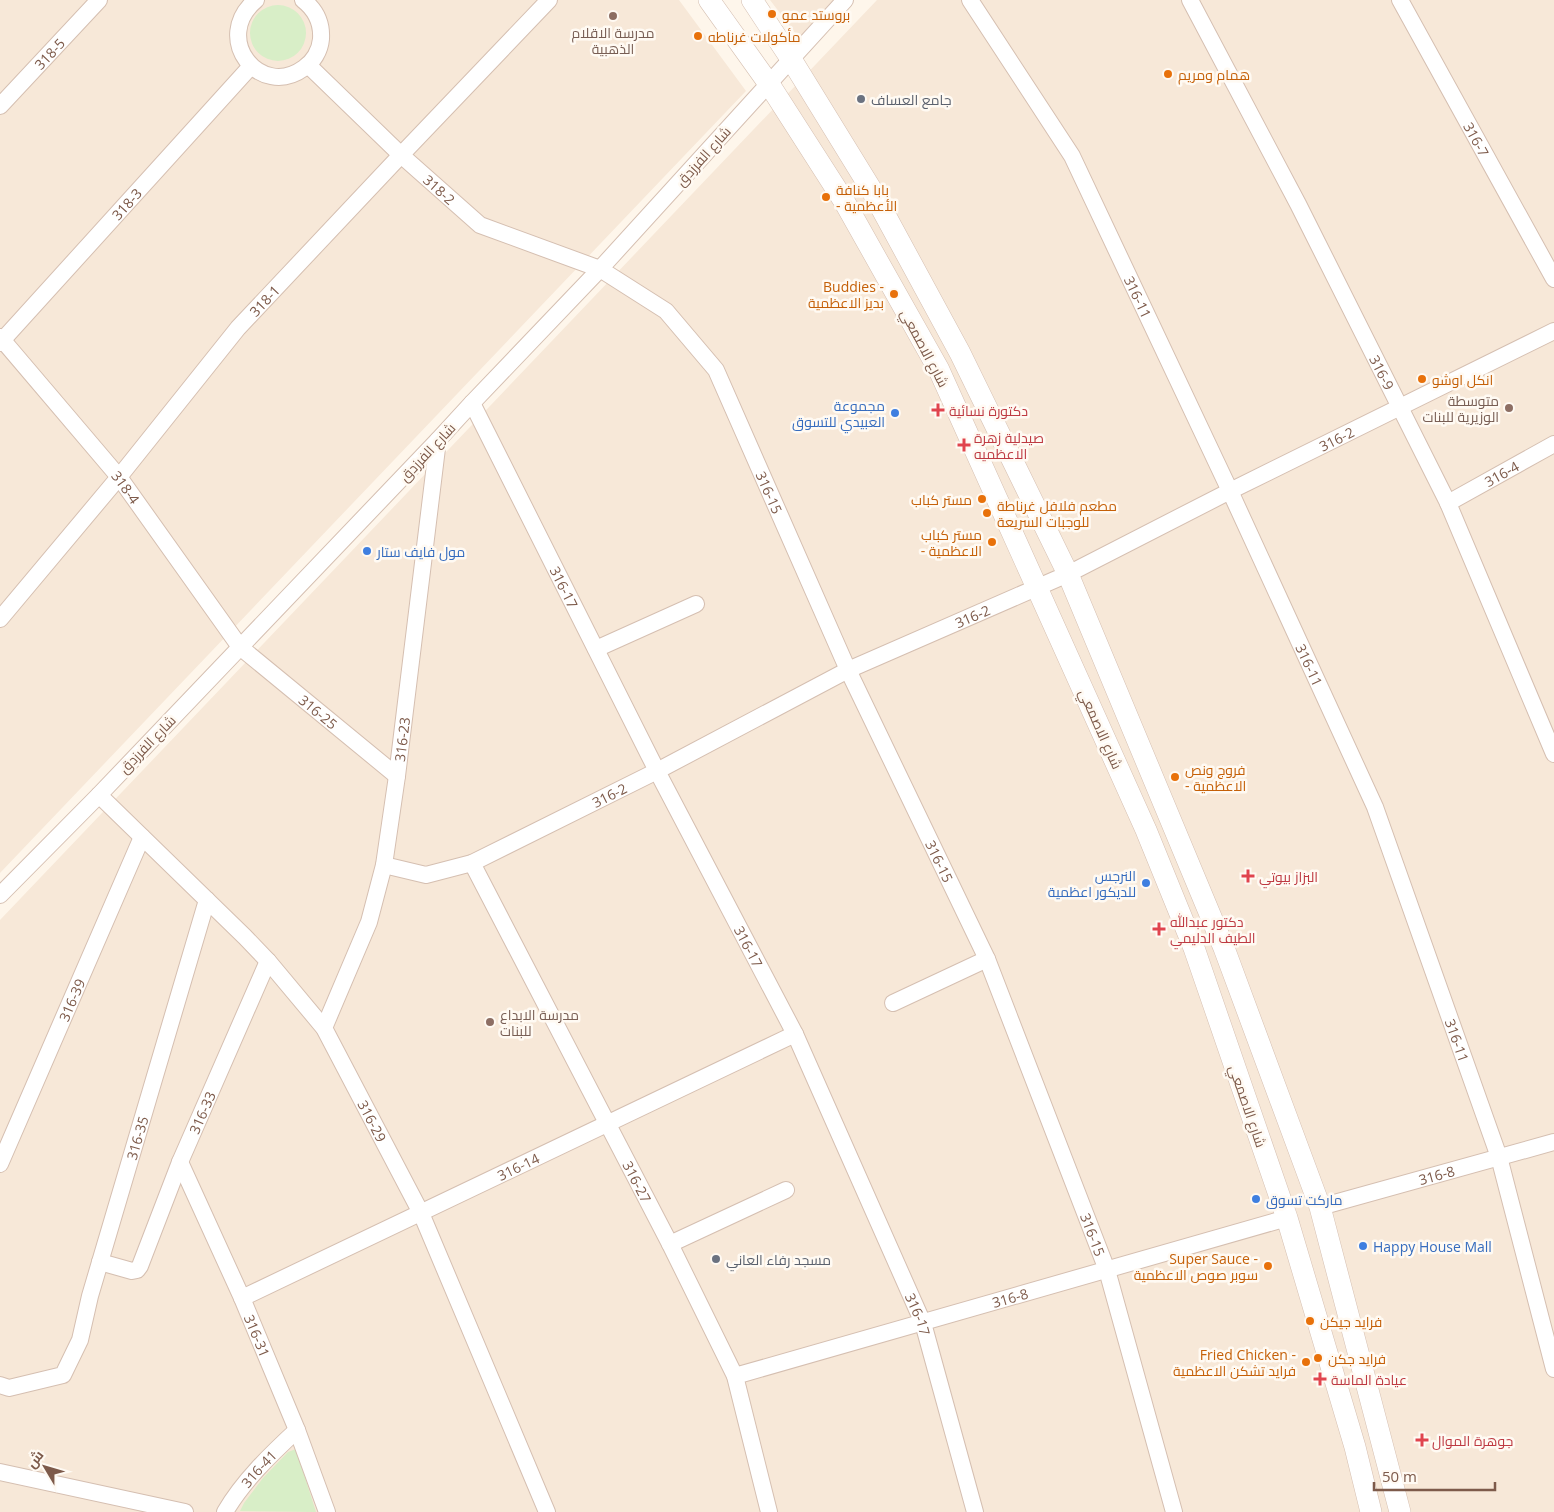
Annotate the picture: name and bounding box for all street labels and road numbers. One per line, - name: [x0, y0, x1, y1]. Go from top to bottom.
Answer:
- street label: 318-5: [30, 34, 69, 73]
- street label: 316-7: [1460, 119, 1494, 160]
- street label: شارع الفرزدق: [671, 122, 735, 190]
- street label: 318-2: [420, 170, 460, 208]
- street label: 318-3: [107, 184, 146, 224]
- street label: 316-11: [1120, 273, 1156, 321]
- street label: 318-1: [245, 280, 284, 320]
- street label: شارع الاصمعي: [894, 306, 954, 392]
- street label: 316-9: [1366, 352, 1399, 393]
- street label: شارع الفرزدق: [395, 418, 459, 486]
- street label: 316-2: [1316, 422, 1357, 455]
- street label: 316-4: [1481, 456, 1522, 491]
- street label: 318-4: [108, 466, 144, 507]
- street label: 316-15: [752, 468, 788, 517]
- street label: 316-17: [546, 563, 583, 611]
- street label: 316-2: [952, 600, 993, 632]
- street label: 316-11: [1292, 641, 1328, 689]
- street label: شارع الاصمعي: [1072, 686, 1127, 773]
- street label: 316-25: [295, 690, 342, 733]
- street label: شارع الفرزدق: [114, 711, 180, 777]
- street label: 316-23: [389, 716, 414, 763]
- street label: 316-2: [589, 778, 630, 811]
- street label: 316-15: [922, 837, 958, 885]
- street label: 316-17: [730, 922, 768, 971]
- street label: 316-39: [54, 976, 89, 1024]
- street label: 316-11: [1441, 1016, 1474, 1065]
- street label: شارع الاصمعي: [1222, 1062, 1271, 1151]
- street label: 316-33: [184, 1088, 219, 1137]
- street label: 316-29: [354, 1097, 391, 1145]
- street label: 316-35: [121, 1114, 152, 1162]
- street label: 316-14: [494, 1148, 542, 1184]
- street label: 316-27: [619, 1157, 656, 1206]
- street label: 316-8: [1416, 1161, 1457, 1189]
- street label: 316-15: [1076, 1210, 1110, 1259]
- street label: 316-8: [990, 1283, 1030, 1311]
- street label: 316-17: [901, 1290, 935, 1337]
- street label: 316-31: [240, 1311, 275, 1360]
- street label: 316-41: [236, 1445, 280, 1491]

